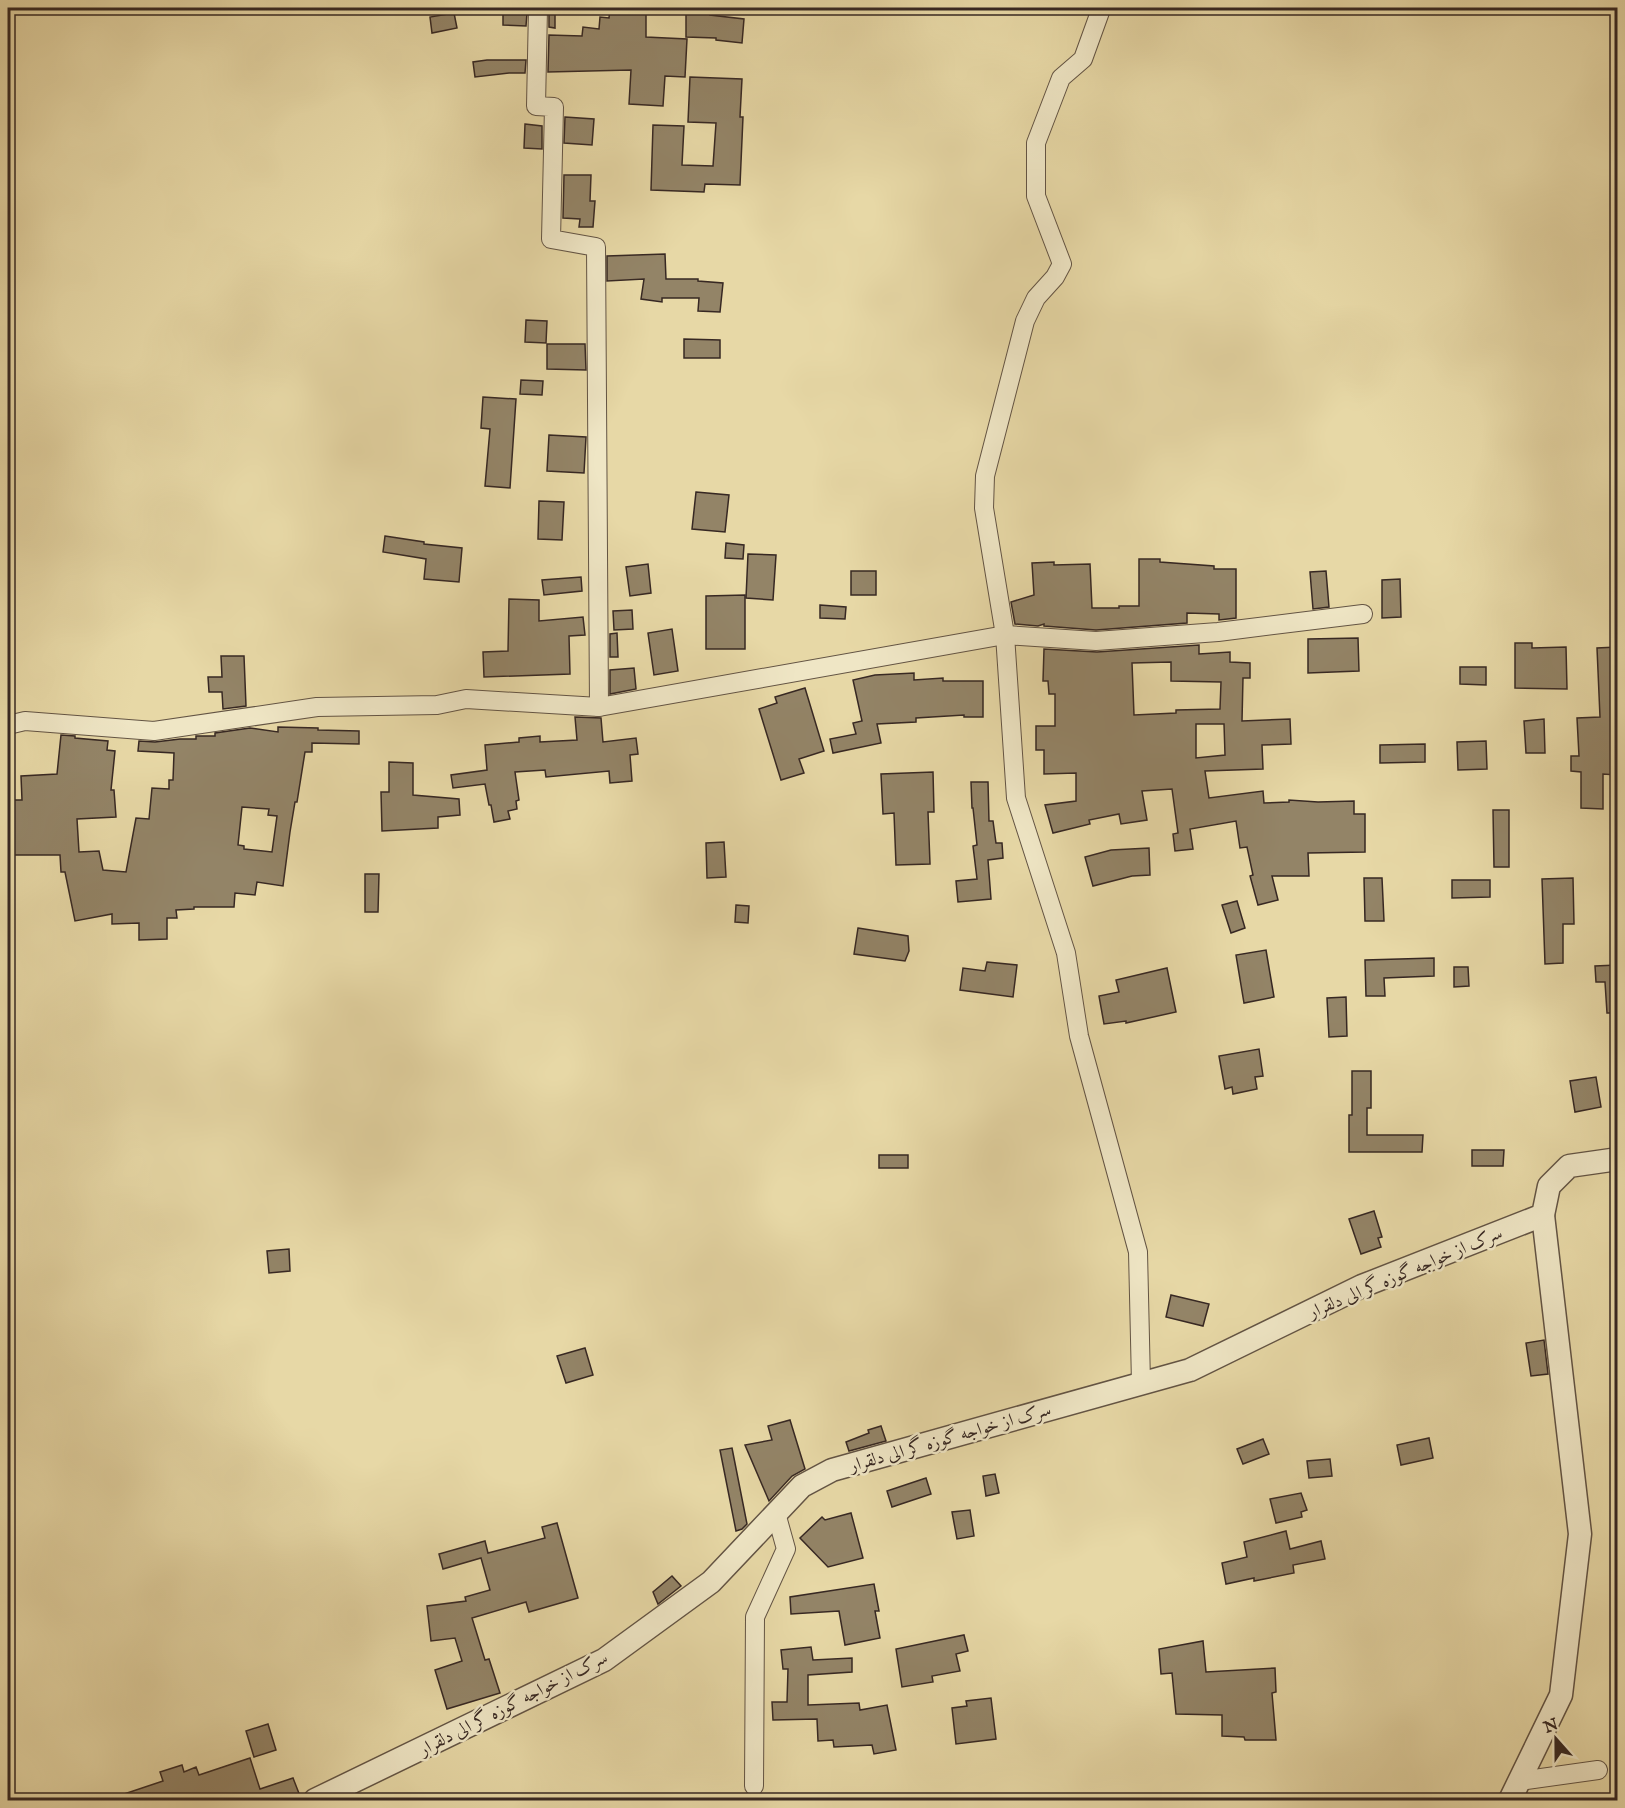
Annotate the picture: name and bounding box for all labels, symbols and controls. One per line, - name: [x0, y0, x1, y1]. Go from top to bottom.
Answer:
- street label: سرک از خواجه گوزه گر الی دلقرار: [1302, 1220, 1506, 1326]
- street label: سرک از خواجه گوزه گر الی دلقرار: [844, 1397, 1054, 1479]
- street label: سرک از خواجه گوزه گر الی دلقرار: [413, 1645, 612, 1763]
- north arrow: [1526, 1709, 1586, 1769]
- text: N: [1540, 1715, 1562, 1739]

